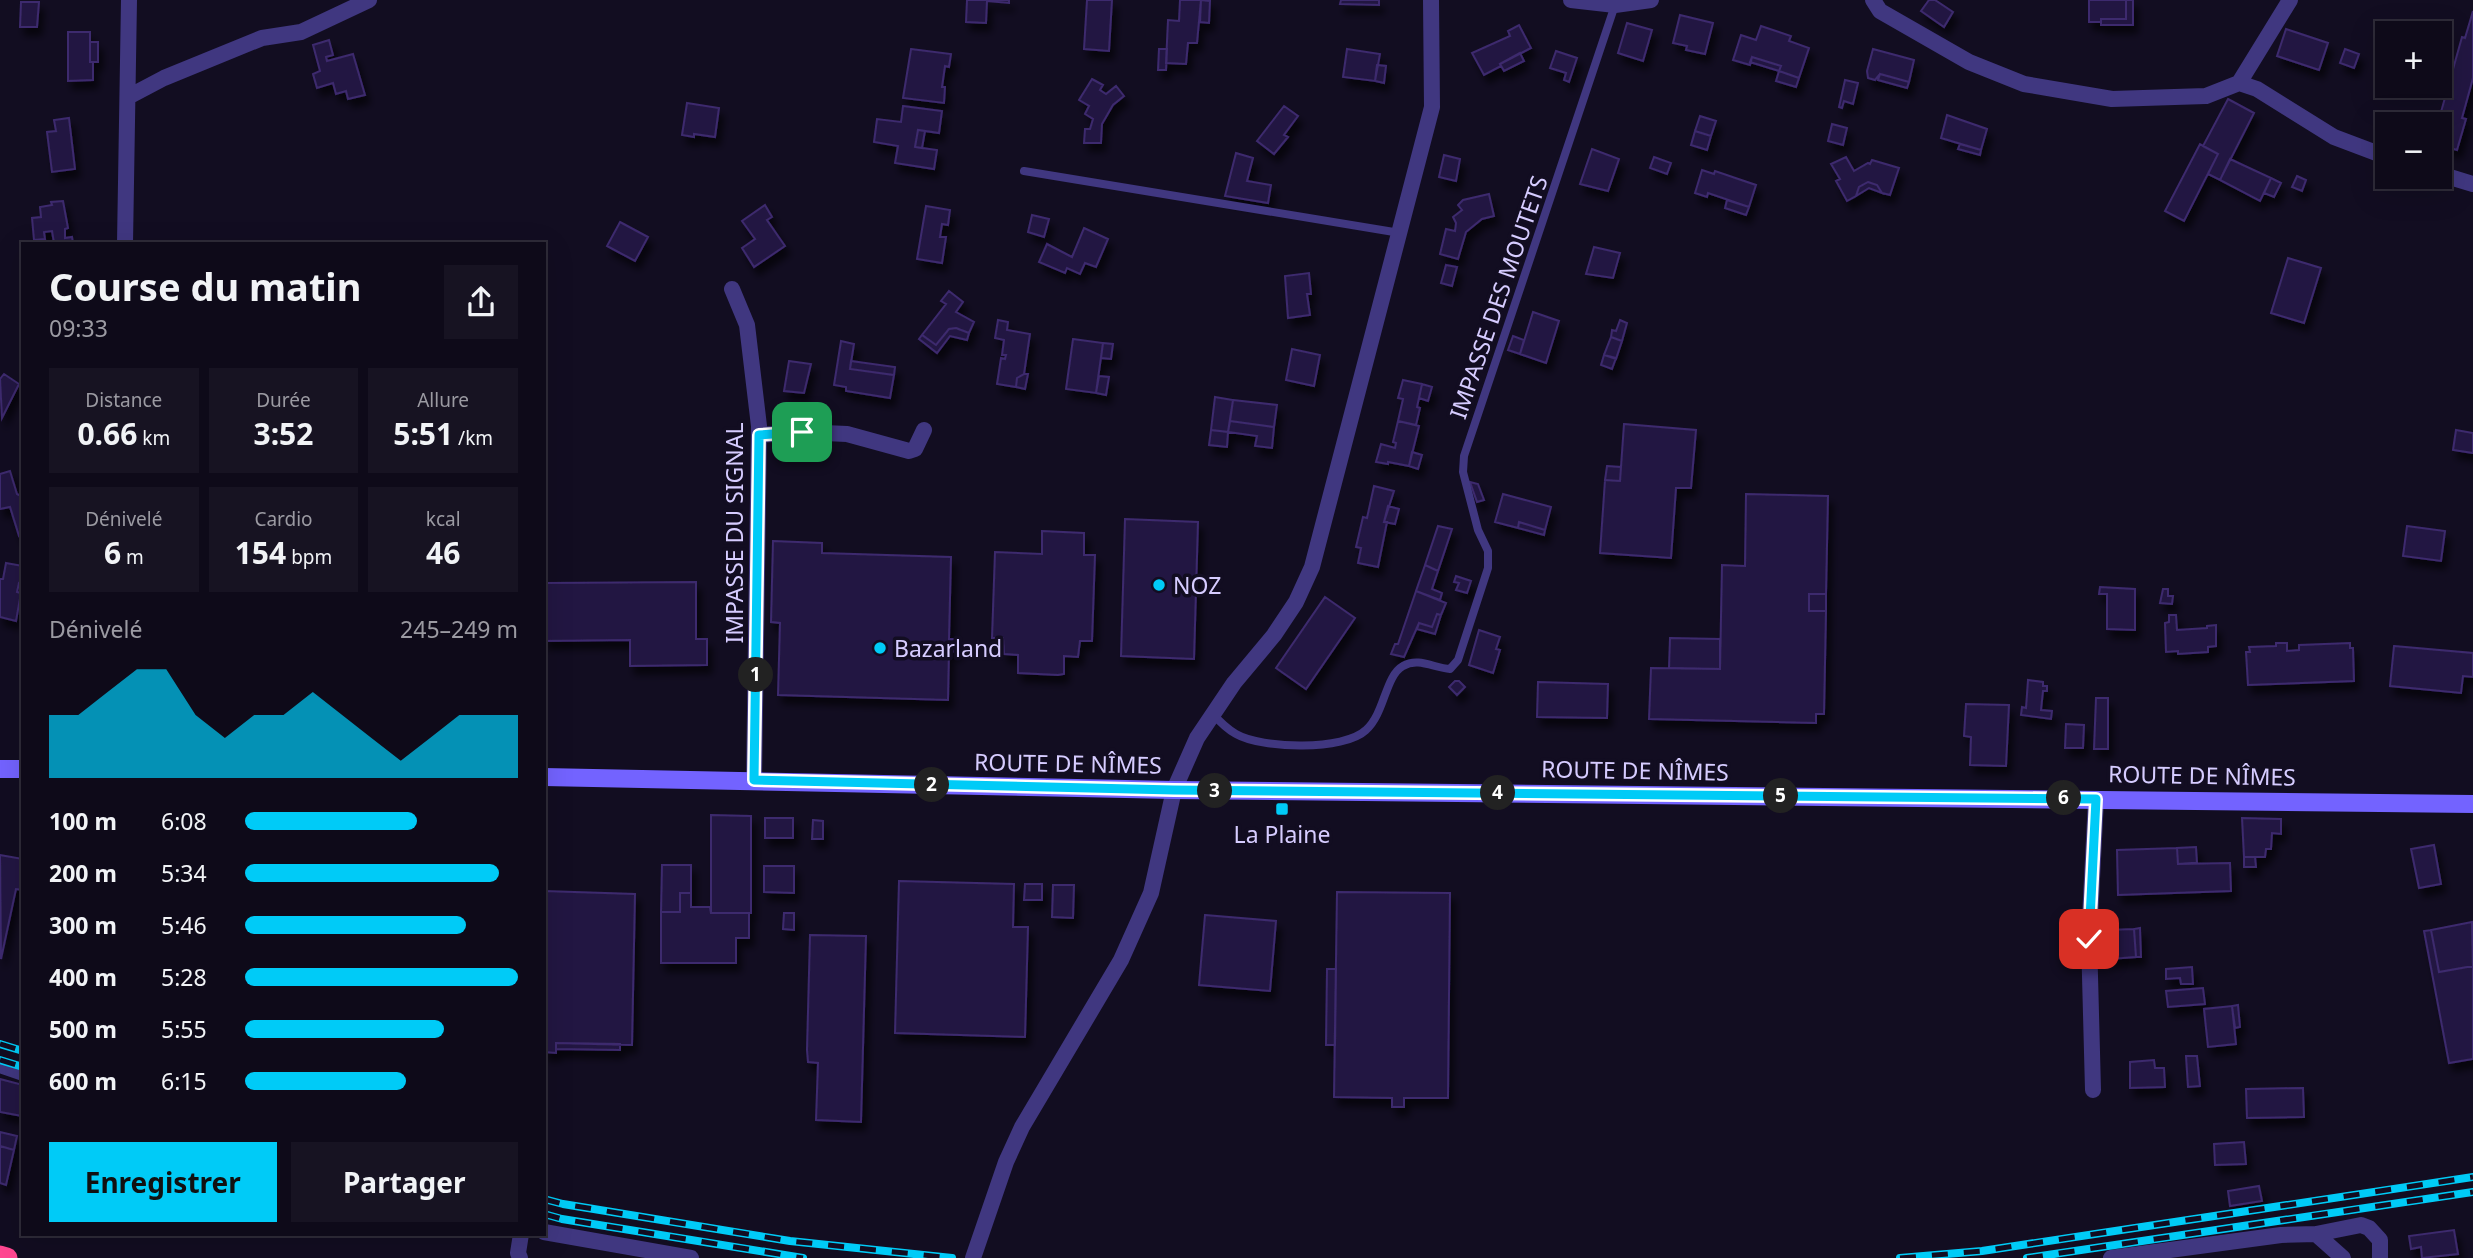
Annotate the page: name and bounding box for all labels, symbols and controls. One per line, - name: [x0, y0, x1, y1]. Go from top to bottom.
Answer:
- map controls: [2375, 21, 2452, 189]
- button: +: [2375, 21, 2452, 98]
- button: −: [2375, 112, 2452, 189]
- street label: IMPASSE DES MOUTETS: [1441, 171, 1555, 423]
- text: Course du matin: [49, 260, 361, 312]
- button: share: [444, 265, 518, 339]
- text: 09:33: [49, 312, 108, 344]
- text: Distance: [85, 387, 162, 413]
- text: Durée: [256, 387, 311, 413]
- text: Allure: [417, 387, 469, 413]
- pin: [772, 402, 832, 462]
- text: 0.66: [77, 413, 137, 454]
- text: 3:52: [254, 413, 313, 454]
- text: 5:51: [393, 413, 453, 454]
- icon: arrive: [783, 413, 821, 451]
- street label: IMPASSE DU SIGNAL: [718, 422, 750, 644]
- text: km: [137, 425, 170, 451]
- text: /km: [453, 425, 493, 451]
- text: Dénivelé: [85, 506, 162, 532]
- text: Cardio: [254, 506, 313, 532]
- text: kcal: [426, 506, 461, 532]
- text: 6: [104, 532, 121, 573]
- text: 154: [235, 532, 286, 573]
- text: 46: [426, 532, 460, 573]
- text: m: [121, 544, 144, 570]
- text: bpm: [286, 544, 332, 570]
- place label: NOZ: [1173, 569, 1221, 601]
- marker: NOZ: [1151, 577, 1167, 593]
- text: Dénivelé: [49, 613, 142, 645]
- text: 245–249 m: [400, 613, 518, 645]
- place label: Bazarland: [894, 632, 1002, 664]
- marker: Bazarland: [872, 640, 888, 656]
- pin: 1: [738, 658, 774, 692]
- text: 1: [750, 661, 761, 687]
- street label: ROUTE DE NÎMES: [974, 745, 1162, 781]
- street label: ROUTE DE NÎMES: [1541, 752, 1729, 788]
- street label: ROUTE DE NÎMES: [2108, 757, 2296, 793]
- pin: 2: [914, 768, 950, 802]
- text: 2: [926, 771, 937, 797]
- pin: 3: [1198, 774, 1232, 808]
- pin: 4: [1480, 776, 1516, 810]
- text: 3: [1209, 777, 1220, 803]
- pin: 5: [1764, 778, 1798, 814]
- text: 4: [1492, 779, 1503, 805]
- pin: 6: [2046, 780, 2082, 816]
- text: 5: [1775, 782, 1786, 808]
- text: 6: [2058, 784, 2069, 810]
- marker: La Plaine: [1274, 801, 1290, 817]
- text: 100 m: [49, 805, 117, 837]
- text: 6:08: [161, 805, 207, 837]
- place label: La Plaine: [1234, 818, 1330, 850]
- text: 200 m: [49, 857, 117, 889]
- text: 5:34: [161, 857, 207, 889]
- text: 300 m: [49, 909, 117, 941]
- text: 5:46: [161, 909, 207, 941]
- pin: [2059, 909, 2119, 969]
- icon: check: [2070, 920, 2108, 958]
- text: 400 m: [49, 961, 117, 993]
- text: 5:28: [161, 961, 207, 993]
- text: 500 m: [49, 1013, 117, 1045]
- text: 5:55: [161, 1013, 207, 1045]
- text: 600 m: [49, 1065, 117, 1097]
- text: 6:15: [161, 1065, 207, 1097]
- button: Enregistrer: [49, 1142, 277, 1222]
- button: Partager: [291, 1142, 518, 1222]

